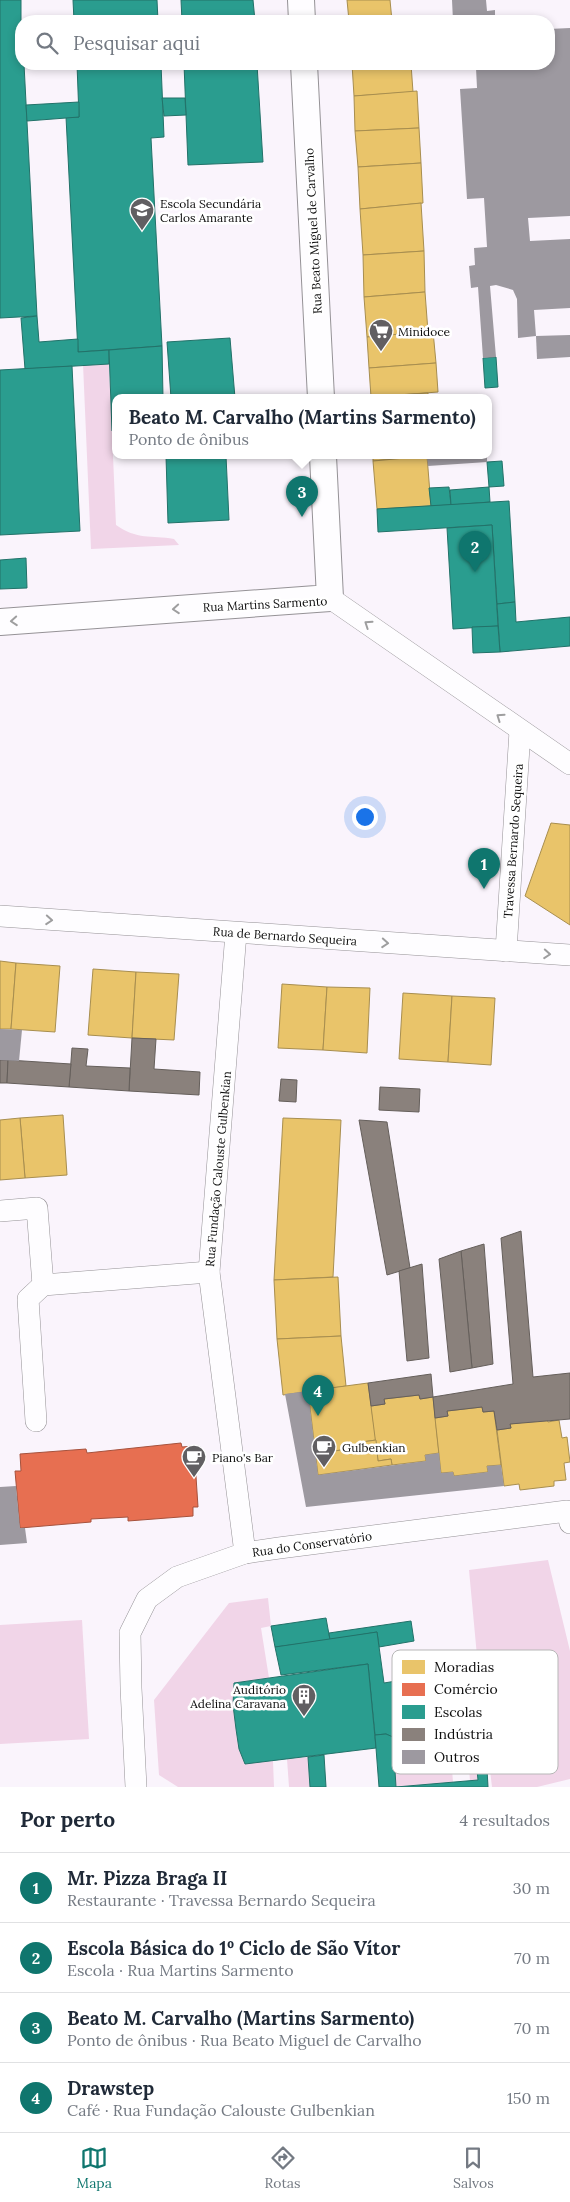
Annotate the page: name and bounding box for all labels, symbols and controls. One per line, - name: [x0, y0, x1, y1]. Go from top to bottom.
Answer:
- search box: [15, 15, 555, 70]
- icon: search: [33, 29, 61, 57]
- text: Pesquisar aqui: [73, 31, 200, 55]
- street label: Rua Beato Miguel de Carvalho: [301, 148, 325, 314]
- place label: Escola Secundária Carlos Amarante: [160, 196, 261, 225]
- school or university icon: Escola Secundária Carlos Amarante: [129, 197, 155, 231]
- supermarket icon: Minidoce: [368, 318, 394, 352]
- place label: Minidoce: [398, 324, 451, 339]
- popup: [112, 394, 492, 459]
- text: Beato M. Carvalho (Martins Sarmento): [128, 405, 476, 429]
- text: Ponto de ônibus: [128, 429, 249, 449]
- pin: 3: [286, 476, 318, 517]
- pin: 2: [459, 531, 491, 572]
- street label: Rua Martins Sarmento: [202, 593, 328, 615]
- one-way arrow: [172, 604, 180, 615]
- one-way arrow: [10, 615, 18, 626]
- one-way arrow: [364, 620, 373, 630]
- one-way arrow: [496, 714, 506, 723]
- street label: Travessa Bernardo Sequeira: [500, 763, 526, 919]
- your location: [352, 804, 378, 830]
- pin: 1: [468, 848, 500, 889]
- one-way arrow: [45, 914, 53, 925]
- street label: Rua de Bernardo Sequeira: [212, 923, 358, 949]
- one-way arrow: [382, 938, 390, 949]
- one-way arrow: [544, 948, 552, 959]
- street label: Rua Fundação Calouste Gulbenkian: [202, 1070, 234, 1268]
- pin: 4: [302, 1375, 334, 1416]
- cafe icon: Gulbenkian: [311, 1434, 337, 1468]
- place label: Gulbenkian: [342, 1440, 406, 1455]
- cafe icon: Piano's Bar: [181, 1444, 207, 1478]
- place label: Piano's Bar: [212, 1450, 274, 1465]
- street label: Rua do Conservatório: [251, 1528, 373, 1560]
- legend: [392, 1650, 558, 1774]
- text: Moradias: [434, 1658, 494, 1676]
- text: Comércio: [434, 1680, 498, 1698]
- place label: Auditório Adelina Caravana: [189, 1682, 286, 1711]
- building icon: Auditório Adelina Caravana: [291, 1683, 317, 1717]
- text: Escolas: [434, 1703, 482, 1721]
- text: Indústria: [434, 1725, 493, 1743]
- text: Outros: [434, 1748, 480, 1766]
- text: Por perto: [20, 1806, 115, 1833]
- text: 4 resultados: [460, 1810, 550, 1830]
- text: Mr. Pizza Braga II: [67, 1866, 227, 1890]
- text: 1: [33, 1878, 39, 1898]
- text: 30 m: [513, 1878, 550, 1898]
- text: Restaurante · Travessa Bernardo Sequeira: [67, 1890, 376, 1910]
- text: Escola Básica do 1º Ciclo de São Vítor: [67, 1936, 400, 1960]
- text: 2: [32, 1948, 40, 1968]
- text: 70 m: [514, 1948, 550, 1968]
- text: Escola · Rua Martins Sarmento: [67, 1960, 294, 1980]
- text: Beato M. Carvalho (Martins Sarmento): [67, 2006, 414, 2030]
- text: 3: [32, 2018, 40, 2038]
- text: 70 m: [514, 2018, 550, 2038]
- text: Ponto de ônibus · Rua Beato Miguel de Carvalho: [67, 2030, 422, 2050]
- text: Drawstep: [67, 2076, 154, 2100]
- text: 4: [32, 2088, 40, 2108]
- text: 150 m: [507, 2088, 550, 2108]
- text: Café · Rua Fundação Calouste Gulbenkian: [67, 2100, 375, 2120]
- tab: Mapa: [76, 2144, 112, 2192]
- tab: Rotas: [265, 2144, 301, 2192]
- tab: Salvos: [453, 2144, 494, 2192]

